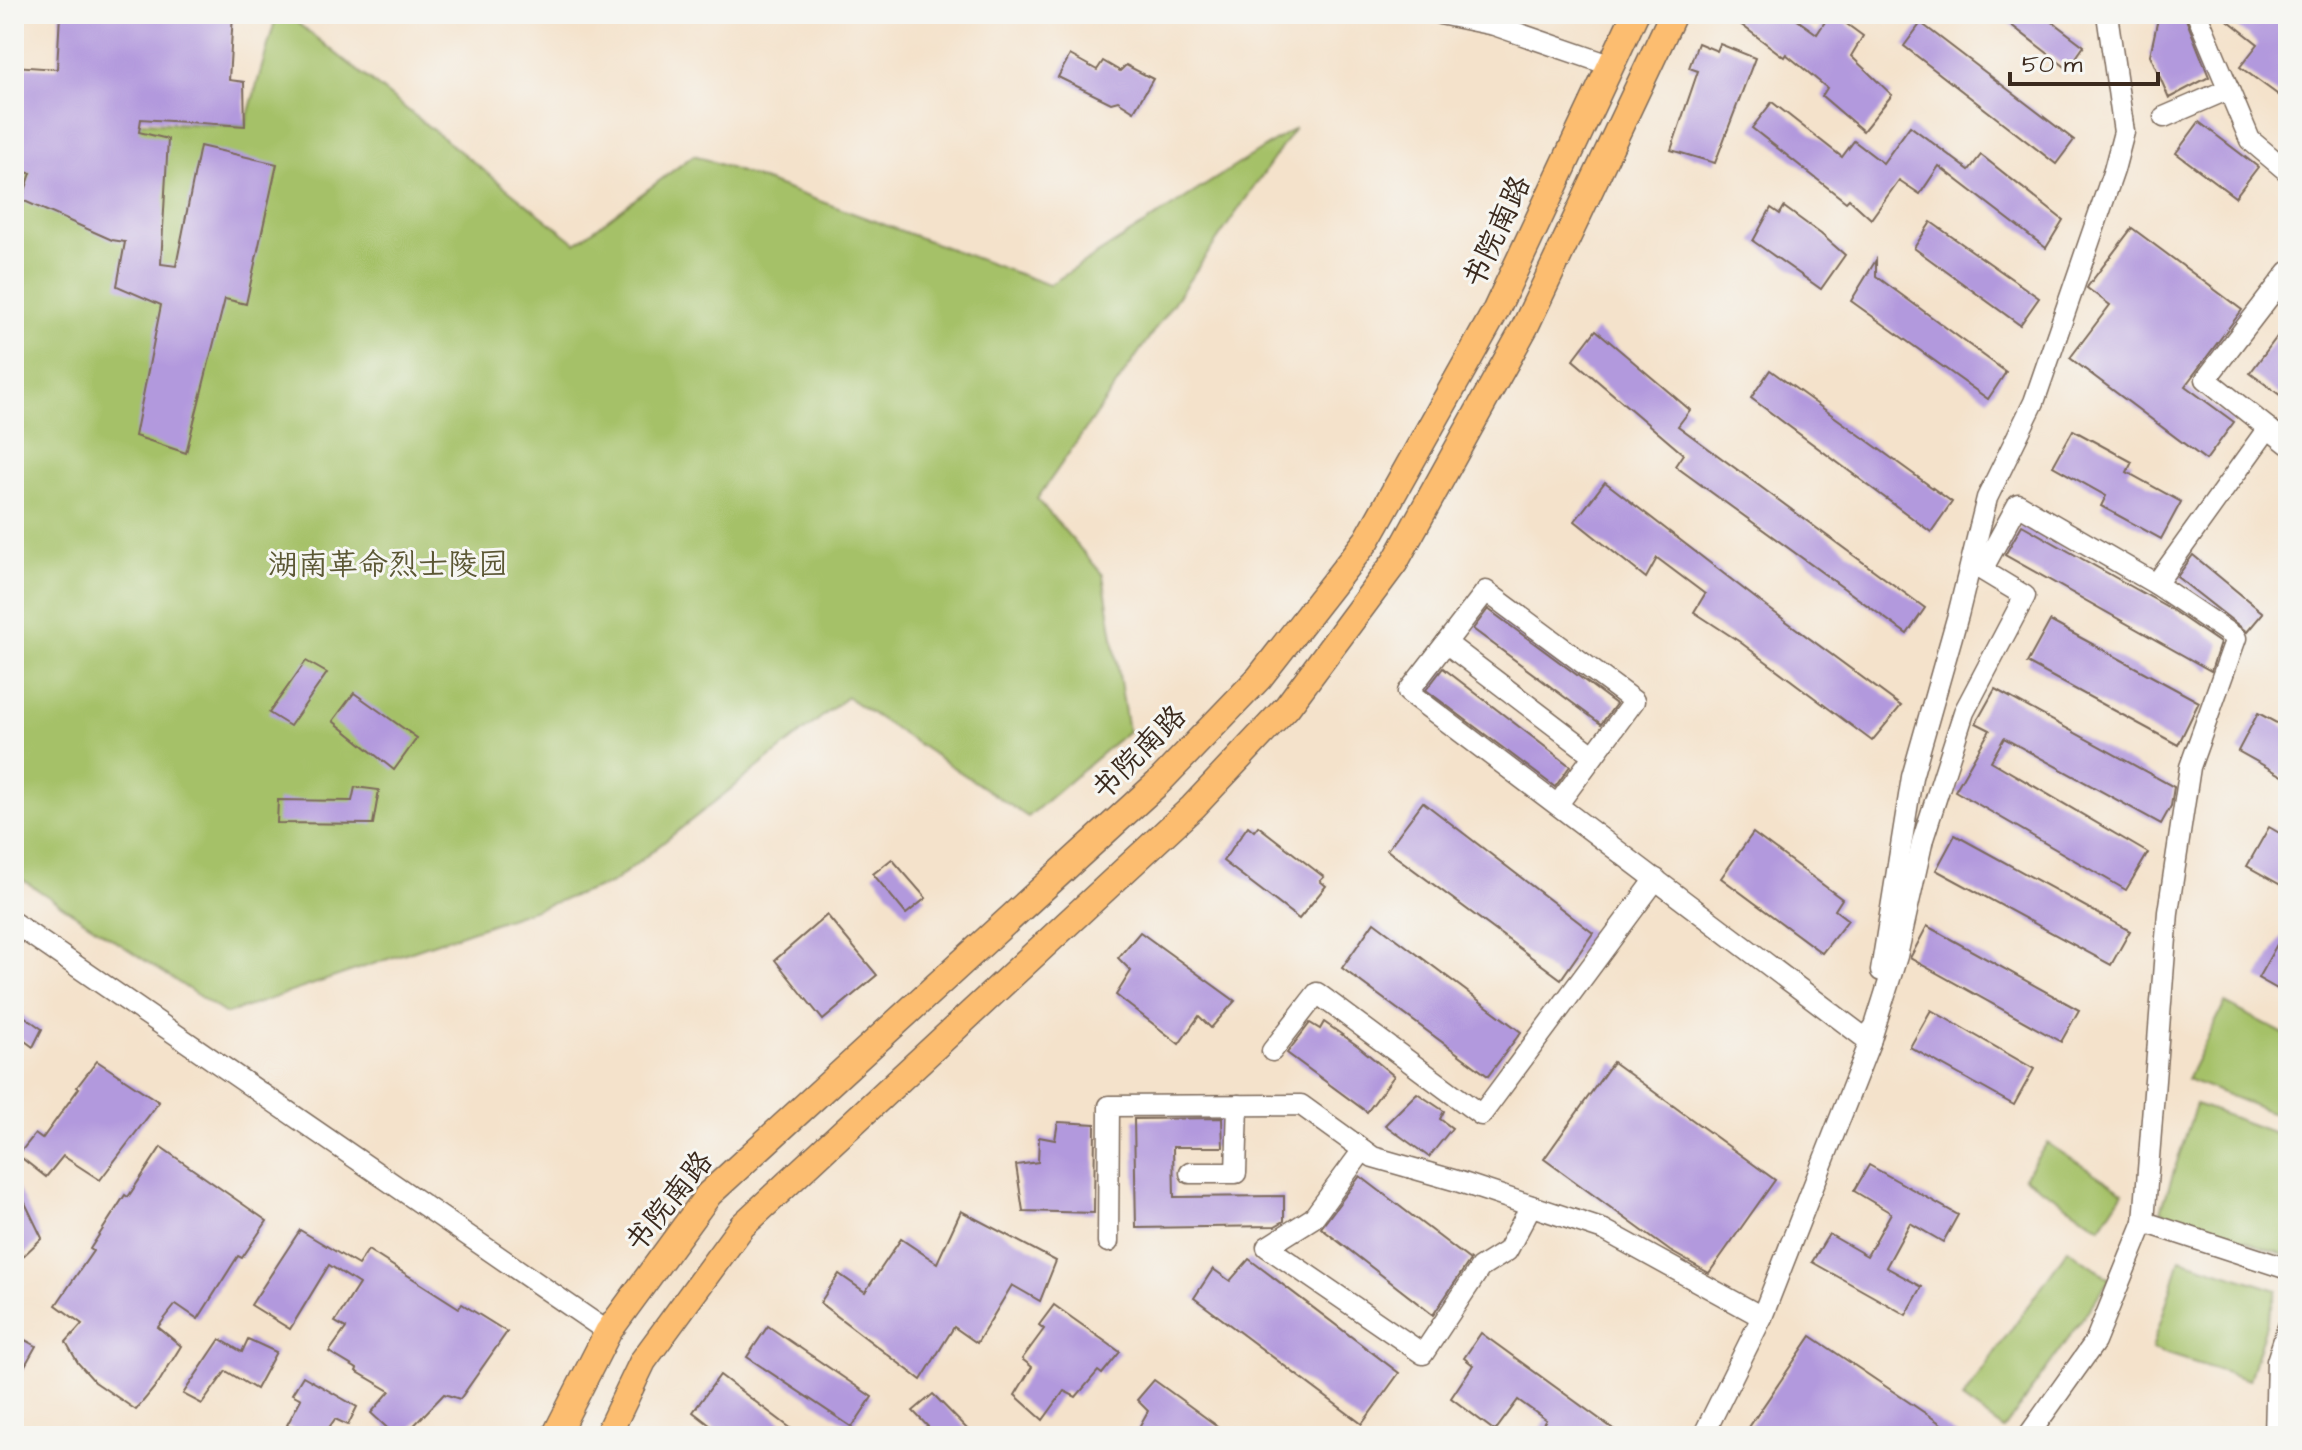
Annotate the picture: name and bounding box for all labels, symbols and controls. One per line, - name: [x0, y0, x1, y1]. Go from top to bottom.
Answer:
- scale bar: [2010, 36, 2158, 86]
- text: 50 m: [2022, 48, 2083, 82]
- street label: 书院南路: [1453, 169, 1541, 295]
- park label: 湖南革命烈士陵园: [268, 544, 508, 586]
- street label: 书院南路: [1082, 696, 1196, 810]
- street label: 书院南路: [615, 1142, 723, 1262]

